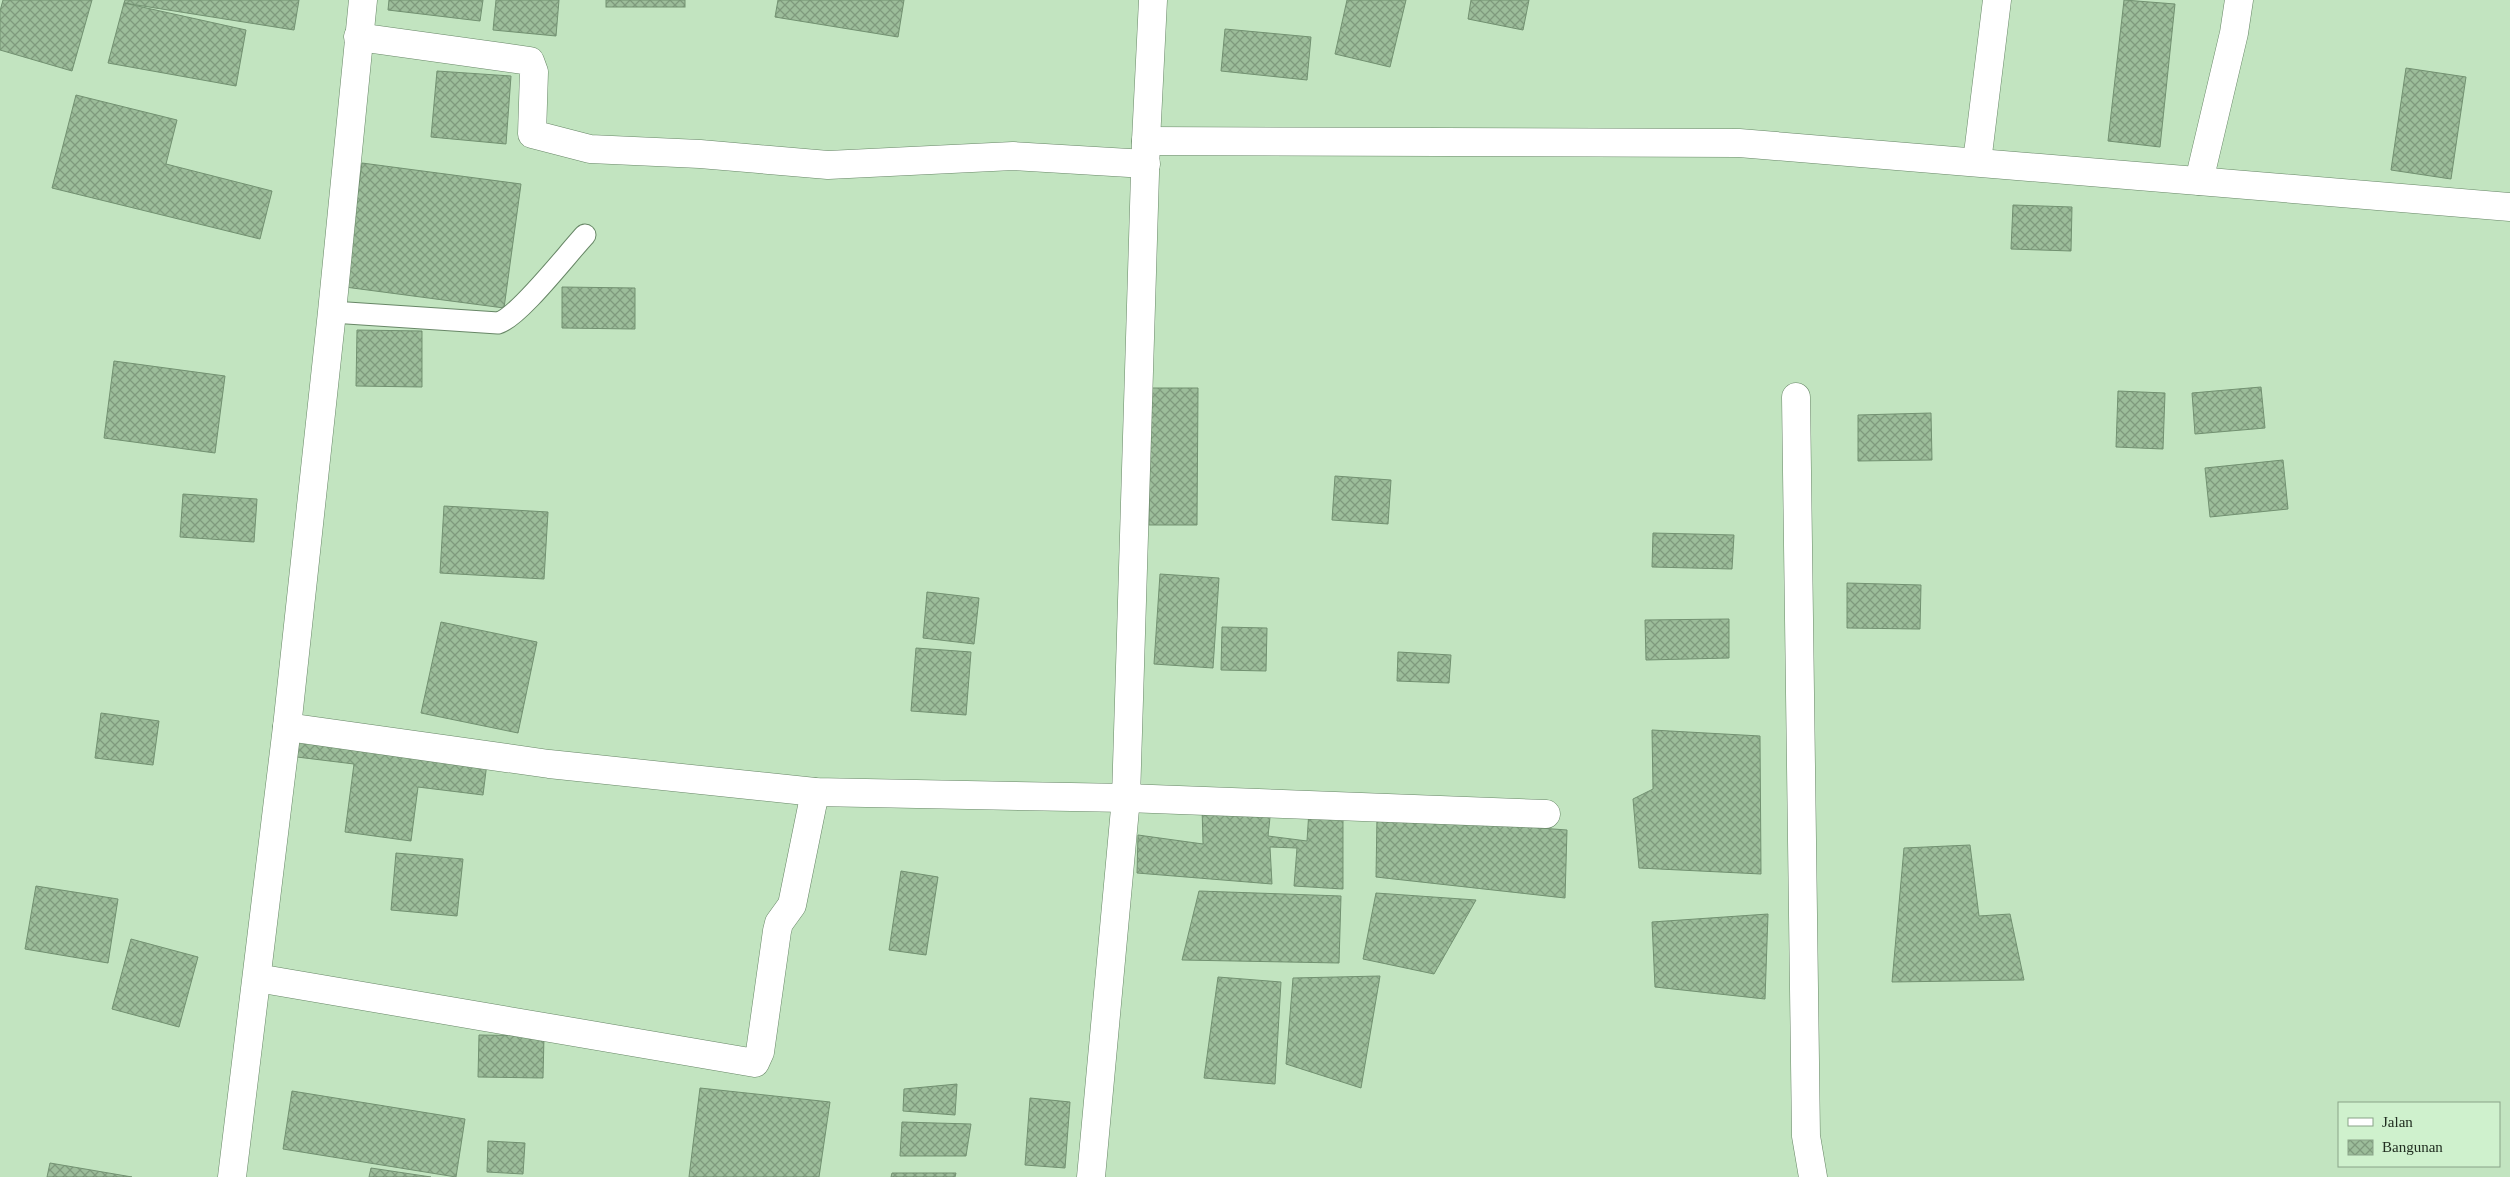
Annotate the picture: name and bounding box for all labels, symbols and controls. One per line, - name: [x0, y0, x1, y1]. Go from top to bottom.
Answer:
- legend: [2338, 1102, 2500, 1167]
- text: Jalan: [2382, 1114, 2413, 1130]
- text: Bangunan: [2382, 1139, 2443, 1155]

